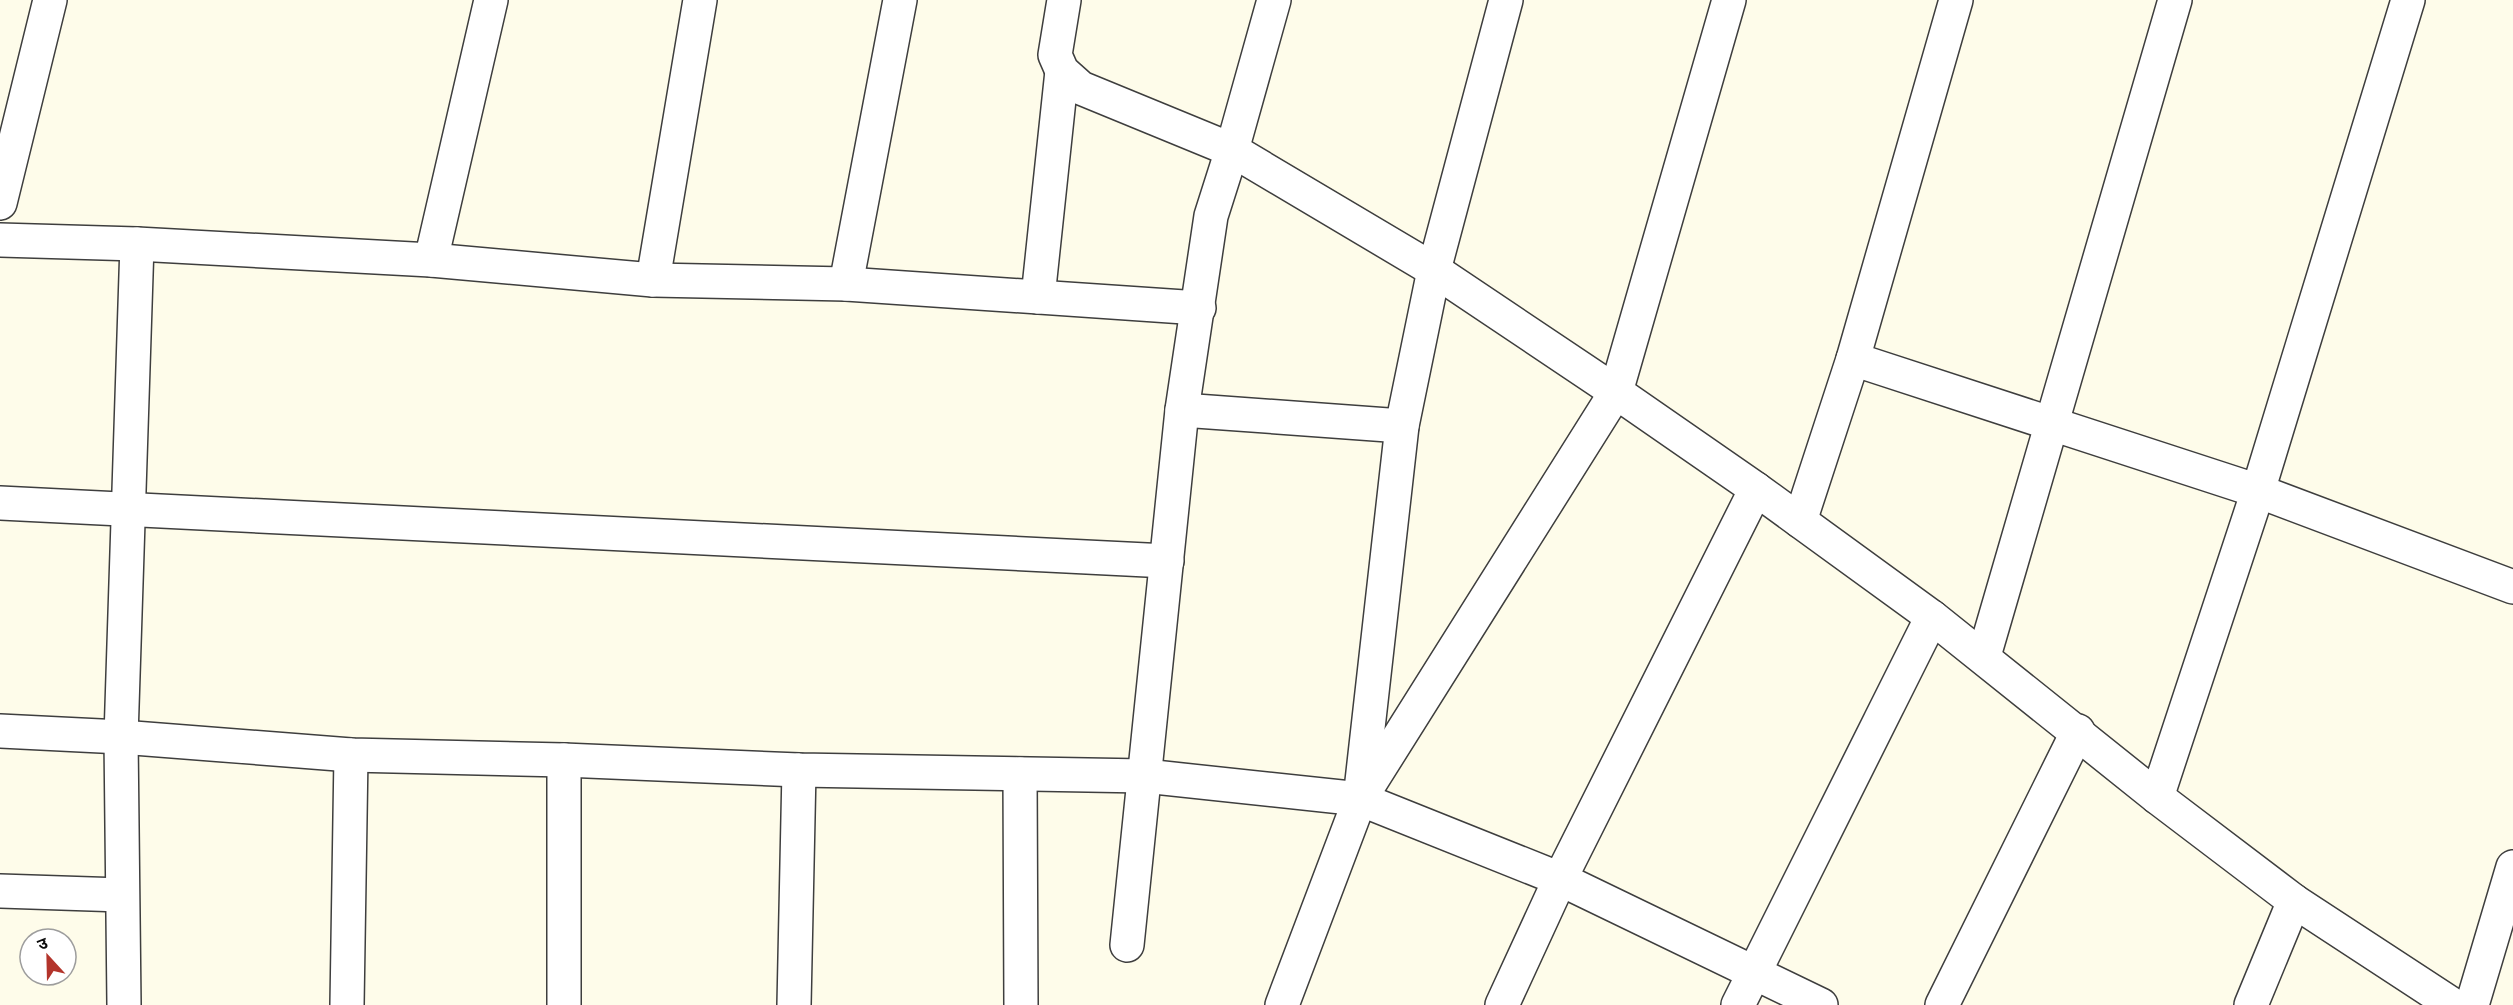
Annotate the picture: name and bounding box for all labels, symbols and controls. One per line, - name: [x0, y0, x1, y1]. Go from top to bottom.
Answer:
- north arrow: [18, 927, 78, 987]
- text: उ: [35, 933, 51, 954]

